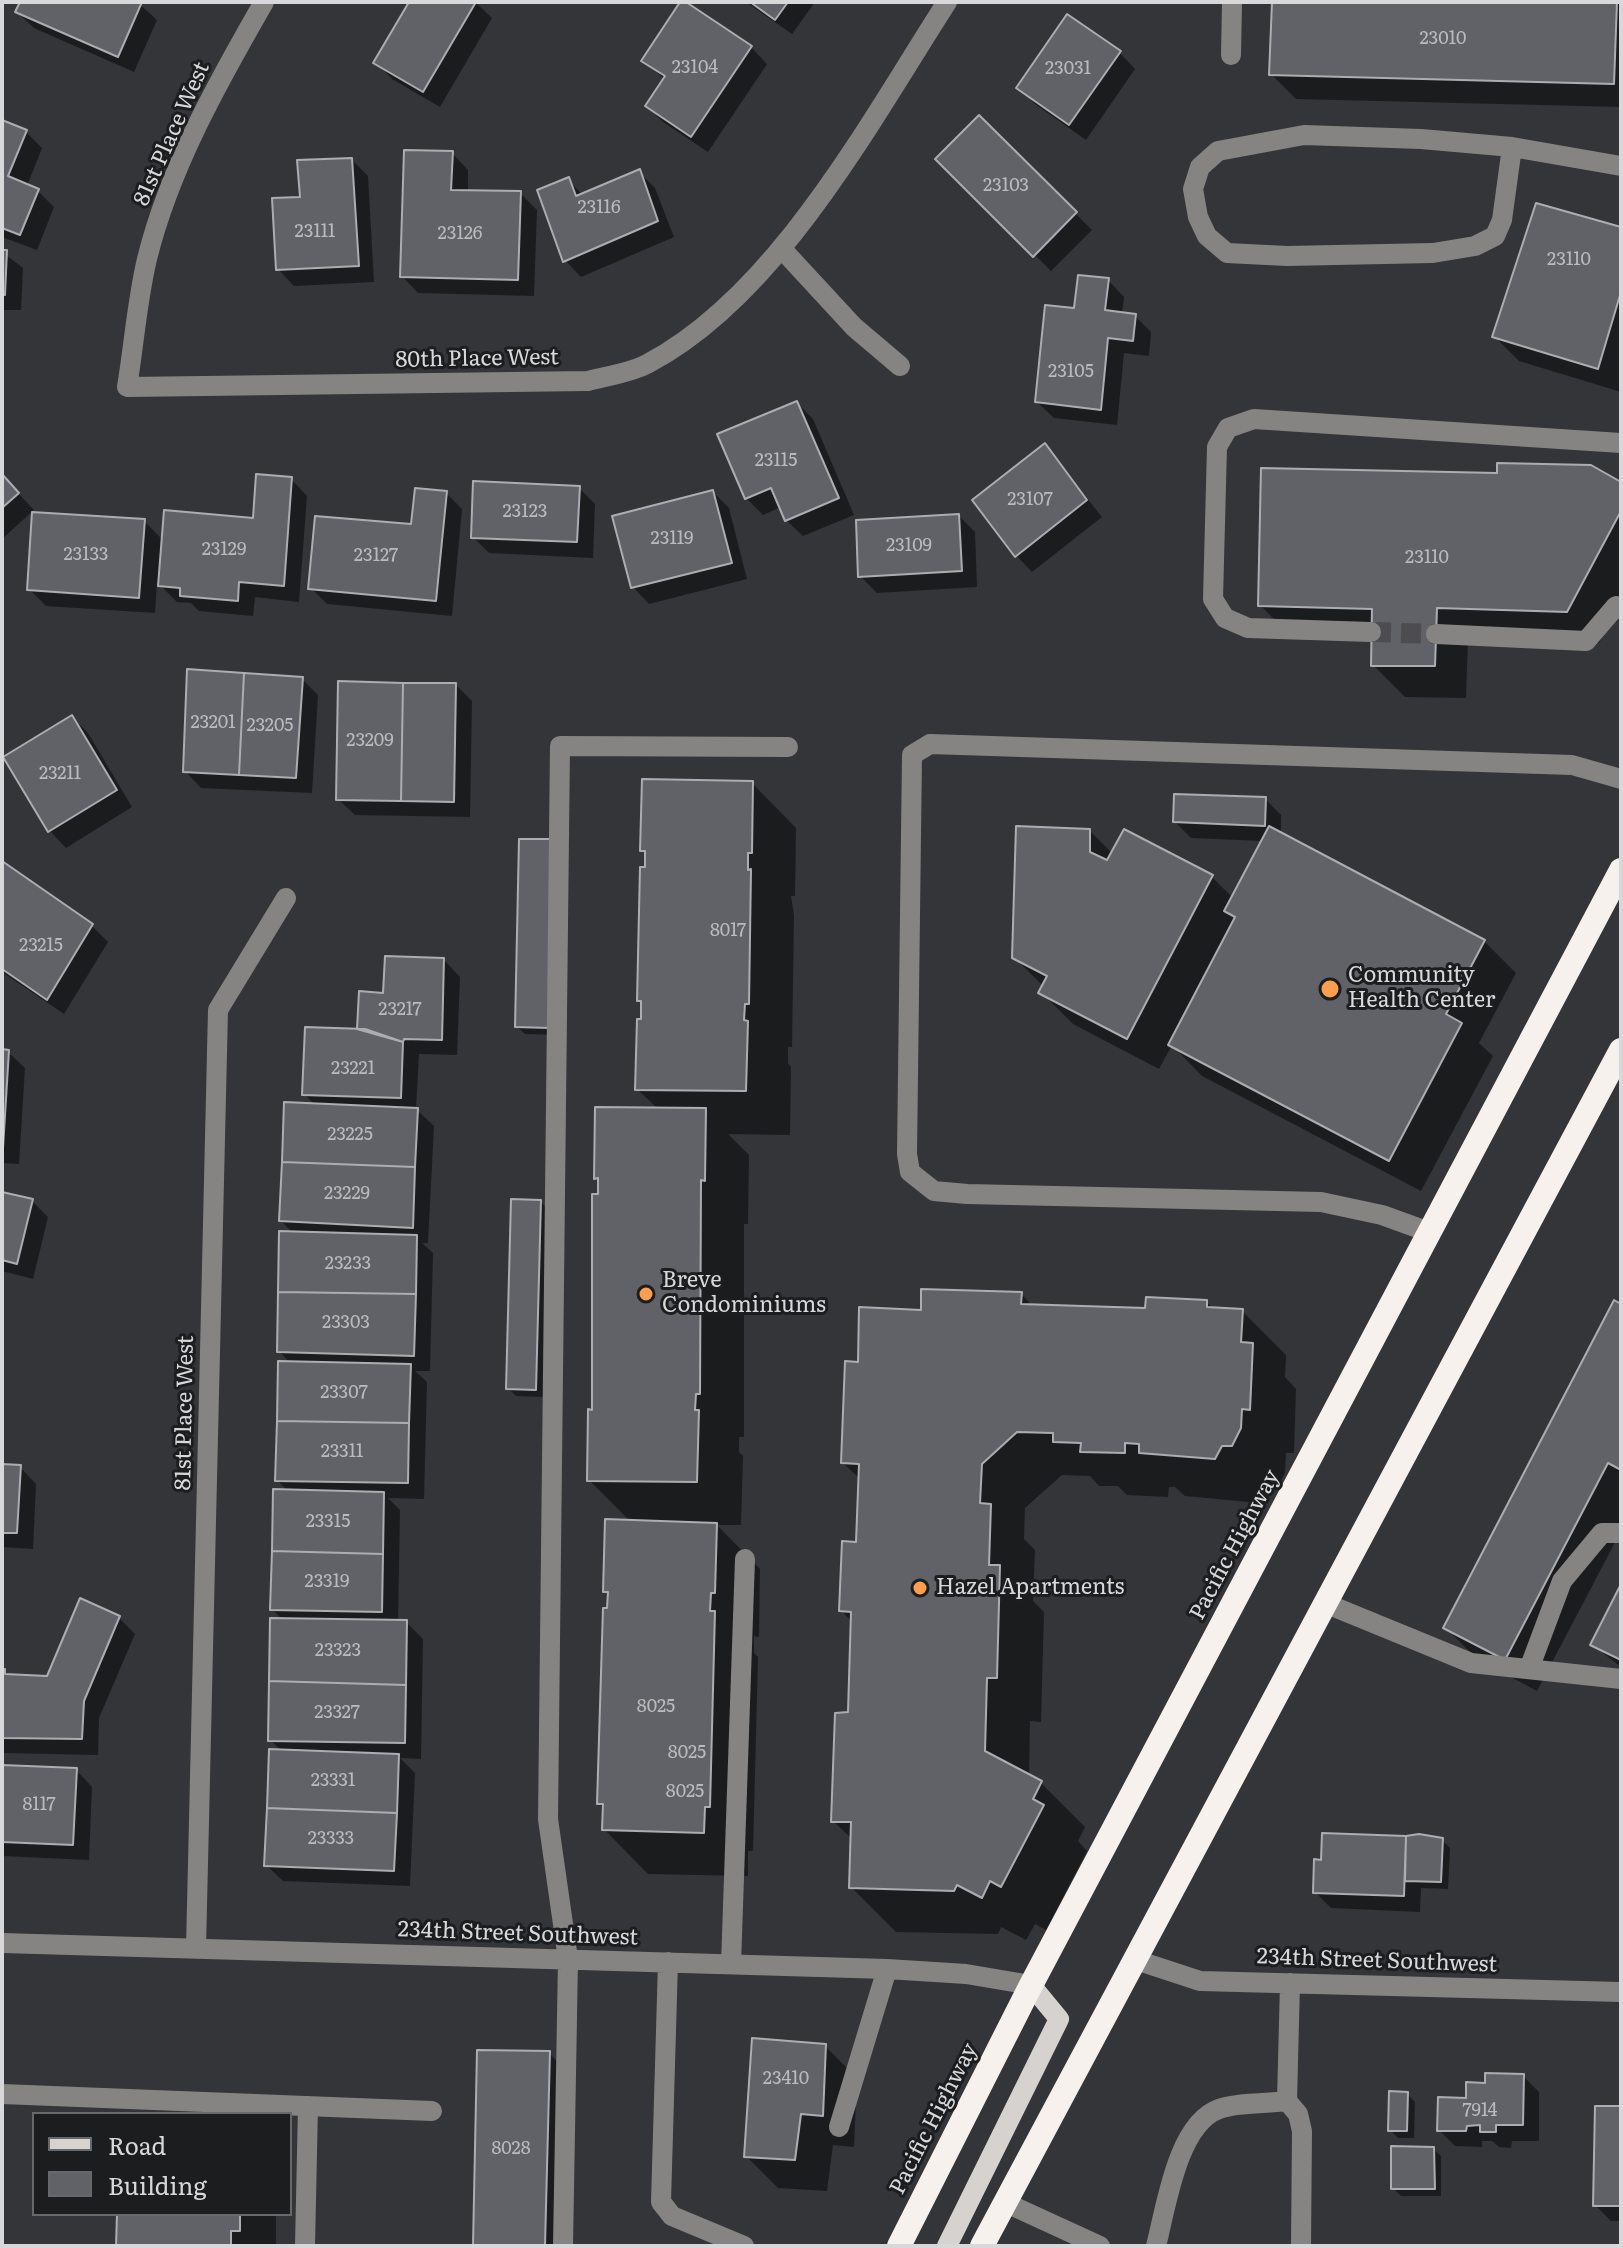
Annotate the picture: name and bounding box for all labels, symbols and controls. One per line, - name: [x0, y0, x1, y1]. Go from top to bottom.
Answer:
- house number: 23010: [1419, 28, 1467, 50]
- house number: 23104: [672, 57, 718, 79]
- street label: 81st Place West: [128, 58, 216, 210]
- house number: 23031: [1045, 58, 1091, 80]
- house number: 23103: [983, 175, 1029, 197]
- house number: 23116: [577, 197, 621, 219]
- house number: 23111: [295, 221, 335, 243]
- house number: 23126: [438, 223, 482, 245]
- house number: 23110: [1547, 249, 1591, 271]
- street label: 80th Place West: [395, 344, 559, 374]
- house number: 23105: [1048, 361, 1094, 383]
- house number: 23115: [755, 450, 797, 472]
- house number: 23107: [1007, 489, 1053, 511]
- house number: 23123: [502, 501, 548, 523]
- house number: 23119: [651, 528, 693, 550]
- house number: 23109: [886, 535, 932, 557]
- house number: 23129: [202, 539, 246, 561]
- house number: 23133: [63, 544, 109, 566]
- house number: 23127: [354, 545, 398, 567]
- house number: 23110: [1405, 547, 1449, 569]
- house number: 23201: [190, 712, 236, 734]
- house number: 23205: [246, 715, 294, 737]
- house number: 23209: [346, 730, 394, 752]
- house number: 23211: [39, 763, 81, 785]
- house number: 8017: [710, 920, 746, 942]
- house number: 23215: [19, 935, 63, 957]
- place label: Community Health Center: [1348, 963, 1495, 1014]
- marker: Community Health Center: [1319, 978, 1341, 1000]
- house number: 23217: [378, 999, 422, 1021]
- house number: 23221: [331, 1058, 375, 1080]
- house number: 23225: [327, 1124, 373, 1146]
- house number: 23229: [324, 1183, 370, 1205]
- house number: 23233: [325, 1253, 371, 1275]
- place label: Breve Condominiums: [662, 1268, 826, 1320]
- marker: Breve Condominiums: [637, 1285, 655, 1303]
- house number: 23303: [322, 1312, 370, 1334]
- street label: 81st Place West: [170, 1335, 200, 1491]
- house number: 23307: [320, 1382, 368, 1404]
- house number: 23311: [321, 1441, 363, 1463]
- street label: Pacific Highway: [1184, 1465, 1286, 1625]
- house number: 23315: [306, 1511, 350, 1533]
- house number: 23319: [305, 1571, 349, 1593]
- place label: Hazel Apartments: [936, 1575, 1124, 1601]
- marker: Hazel Apartments: [911, 1579, 929, 1597]
- house number: 23323: [315, 1640, 361, 1662]
- house number: 8025: [637, 1696, 675, 1718]
- house number: 23327: [314, 1702, 360, 1724]
- house number: 8025: [668, 1742, 706, 1764]
- house number: 23331: [311, 1770, 355, 1792]
- house number: 8025: [666, 1781, 704, 1803]
- house number: 8117: [22, 1794, 56, 1816]
- house number: 23333: [308, 1828, 354, 1850]
- street label: 234th Street Southwest: [397, 1917, 639, 1951]
- street label: 234th Street Southwest: [1256, 1944, 1498, 1978]
- street label: Pacific Highway: [884, 2039, 984, 2199]
- house number: 23410: [763, 2068, 809, 2090]
- house number: 7914: [1462, 2100, 1498, 2122]
- legend: [32, 2112, 292, 2216]
- text: Road: [108, 2127, 166, 2162]
- house number: 8028: [491, 2138, 531, 2160]
- text: Building: [108, 2167, 207, 2202]

